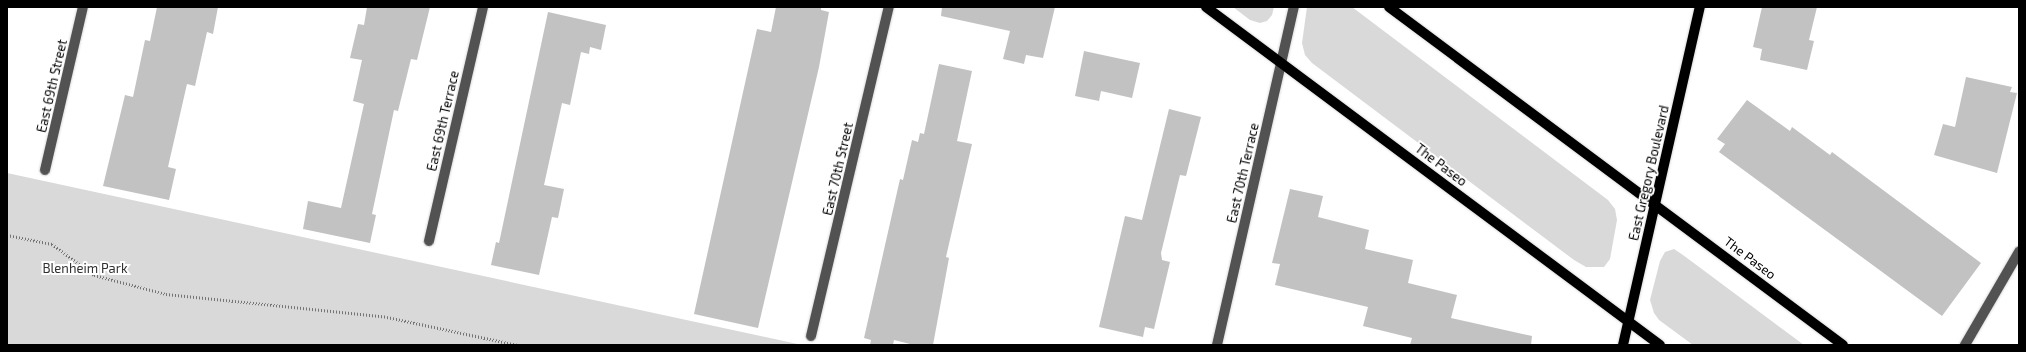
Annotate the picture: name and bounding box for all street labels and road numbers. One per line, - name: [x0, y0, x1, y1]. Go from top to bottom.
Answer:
- street label: East 69th Street: [34, 38, 70, 134]
- street label: East 69th Terrace: [424, 69, 462, 173]
- street label: East Gregory Boulevard: [1626, 104, 1672, 242]
- street label: East 70th Street: [820, 121, 856, 217]
- street label: East 70th Terrace: [1224, 121, 1262, 225]
- street label: The Paseo: [1412, 141, 1470, 189]
- street label: The Paseo: [1721, 234, 1779, 282]

